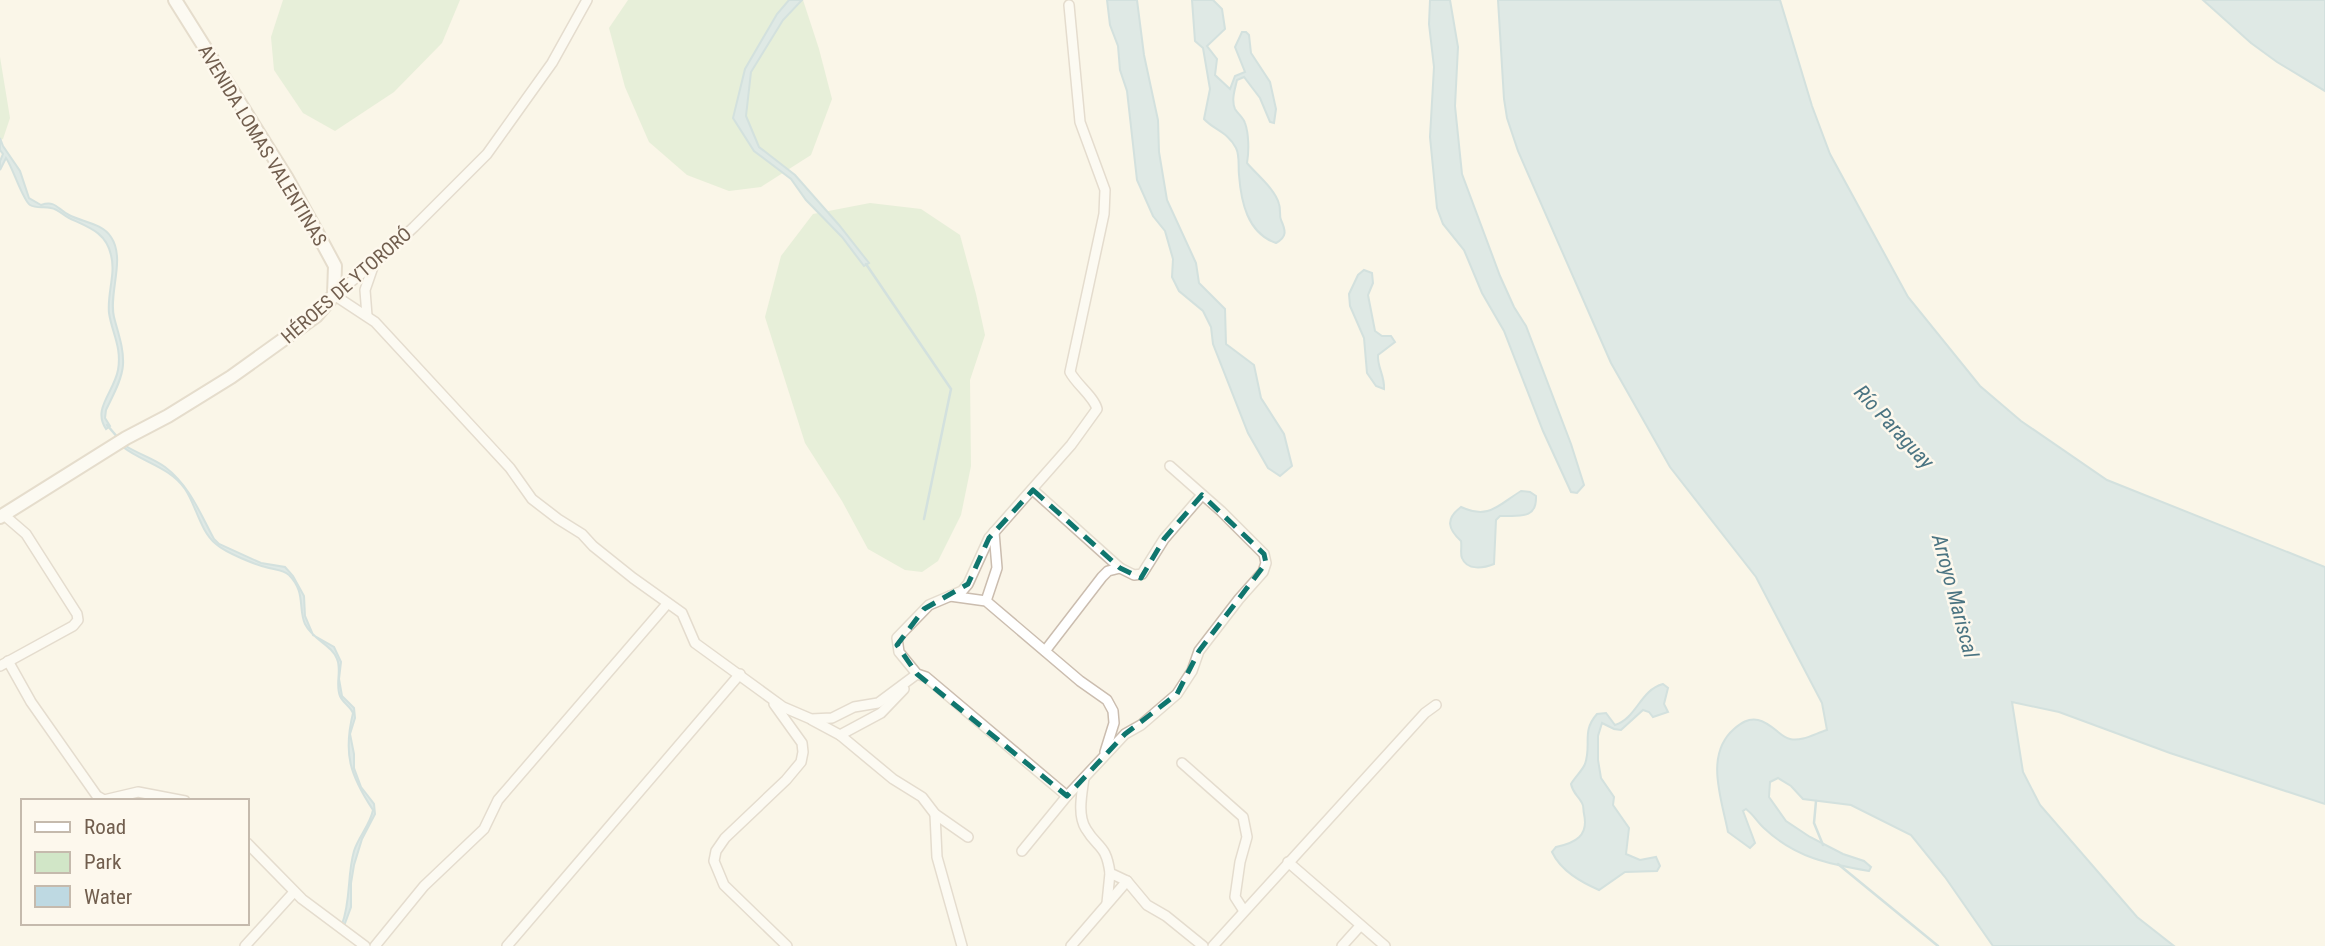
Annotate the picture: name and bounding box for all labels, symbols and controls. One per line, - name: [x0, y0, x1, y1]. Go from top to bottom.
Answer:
- street label: AVENIDA LOMAS VALENTINAS: [193, 41, 332, 250]
- street label: HÉROES DE YTORORÓ: [276, 222, 416, 348]
- water label: Río Paraguay: [1849, 380, 1939, 474]
- water label: Arroyo Mariscal: [1927, 531, 1983, 661]
- legend: [21, 799, 248, 925]
- text: Road: [84, 815, 126, 839]
- text: Park: [84, 850, 122, 874]
- text: Water: [84, 885, 132, 909]

